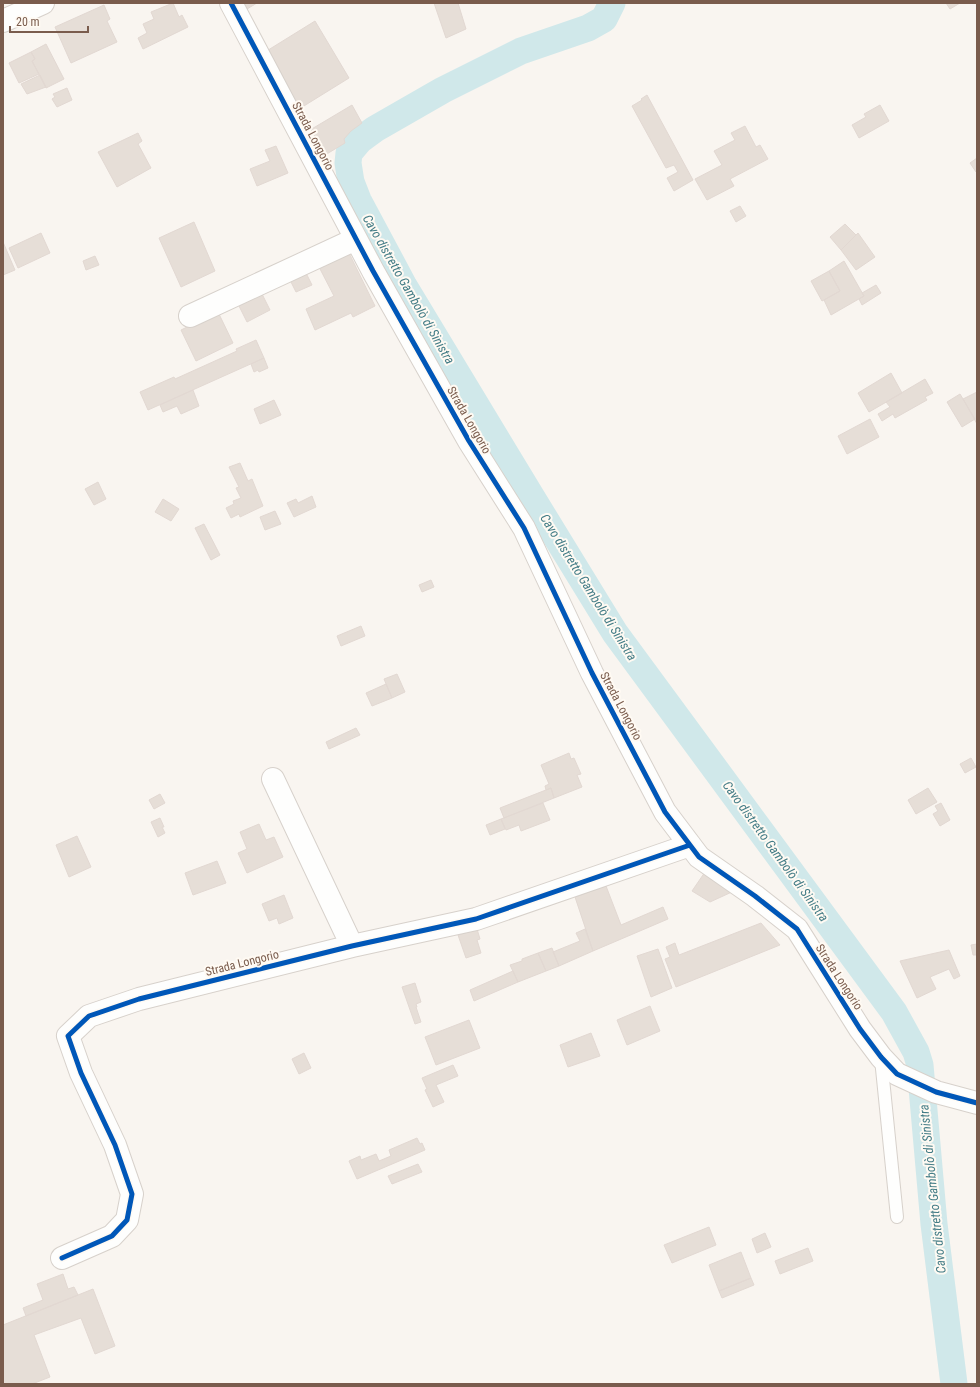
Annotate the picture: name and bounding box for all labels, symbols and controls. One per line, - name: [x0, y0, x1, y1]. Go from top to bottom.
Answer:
- scale bar: [10, 8, 88, 34]
- text: 20 m: [16, 15, 40, 29]
- street label: Strada Longorio: [289, 99, 337, 173]
- water label: Cavo distretto Gambolò di Sinistra: [360, 212, 458, 367]
- street label: Strada Longorio: [444, 384, 494, 456]
- water label: Cavo distretto Gambolò di Sinistra: [537, 511, 640, 663]
- street label: Strada Longorio: [597, 669, 645, 743]
- water label: Cavo distretto Gambolò di Sinistra: [720, 778, 832, 924]
- street label: Strada Longorio: [813, 942, 865, 1012]
- street label: Strada Longorio: [204, 947, 280, 979]
- water label: Cavo distretto Gambolò di Sinistra: [916, 1104, 949, 1274]

